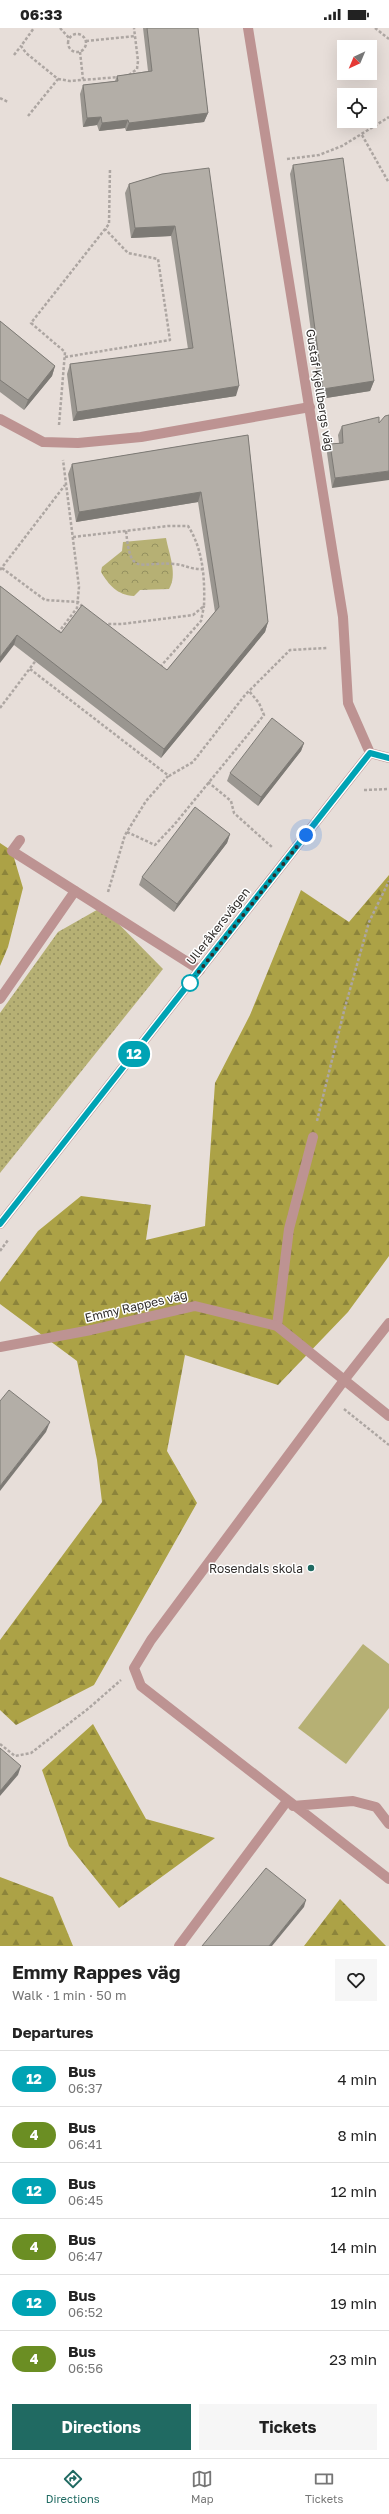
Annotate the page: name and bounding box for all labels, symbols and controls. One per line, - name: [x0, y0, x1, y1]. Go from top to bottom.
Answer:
- text: 06:33: [20, 5, 62, 23]
- north arrow: [337, 40, 377, 80]
- map controls: [337, 40, 377, 128]
- button: locate: [337, 88, 377, 128]
- street label: Gustaf Kjellbergs väg: [303, 328, 337, 452]
- your location: [296, 825, 316, 845]
- street label: Ulleråkersvägen: [183, 884, 253, 968]
- unlabelled marker: [181, 974, 199, 992]
- line badge: 12: [116, 1041, 152, 1067]
- text: 12: [126, 1045, 142, 1062]
- street label: Emmy Rappes väg: [83, 1287, 189, 1325]
- place label: Rosendals skola: [209, 1561, 303, 1576]
- marker: Rosendals skola: [306, 1563, 316, 1573]
- button: heart: [335, 1959, 377, 2001]
- text: Emmy Rappes väg: [12, 1960, 180, 1983]
- text: Walk · 1 min · 50 m: [12, 1987, 127, 2003]
- text: Departures: [12, 2023, 93, 2041]
- text: Bus: [68, 2062, 96, 2080]
- text: 12: [26, 2070, 42, 2087]
- text: 4 min: [338, 2070, 377, 2088]
- text: 06:37: [68, 2080, 102, 2096]
- text: Bus: [68, 2118, 96, 2136]
- text: 4: [30, 2126, 38, 2143]
- text: 8 min: [338, 2126, 377, 2144]
- text: 06:41: [68, 2136, 102, 2152]
- text: Bus: [68, 2174, 96, 2192]
- text: 12: [26, 2182, 42, 2199]
- text: 12 min: [331, 2182, 377, 2200]
- text: 06:45: [68, 2192, 103, 2208]
- text: Bus: [68, 2230, 96, 2248]
- text: 4: [30, 2238, 38, 2255]
- text: 14 min: [330, 2238, 377, 2256]
- text: 06:47: [68, 2248, 103, 2264]
- text: Bus: [68, 2286, 96, 2304]
- text: 12: [26, 2294, 42, 2311]
- text: 19 min: [330, 2294, 377, 2312]
- text: 06:52: [68, 2304, 103, 2320]
- text: Bus: [68, 2342, 96, 2360]
- text: 4: [30, 2350, 38, 2367]
- text: 23 min: [329, 2350, 377, 2368]
- text: 06:56: [68, 2360, 103, 2376]
- button: Directions: [12, 2404, 191, 2450]
- button: Tickets: [199, 2404, 377, 2450]
- tab: Directions: [46, 2468, 99, 2505]
- tab: Map: [191, 2468, 213, 2505]
- tab: Tickets: [305, 2468, 343, 2505]

